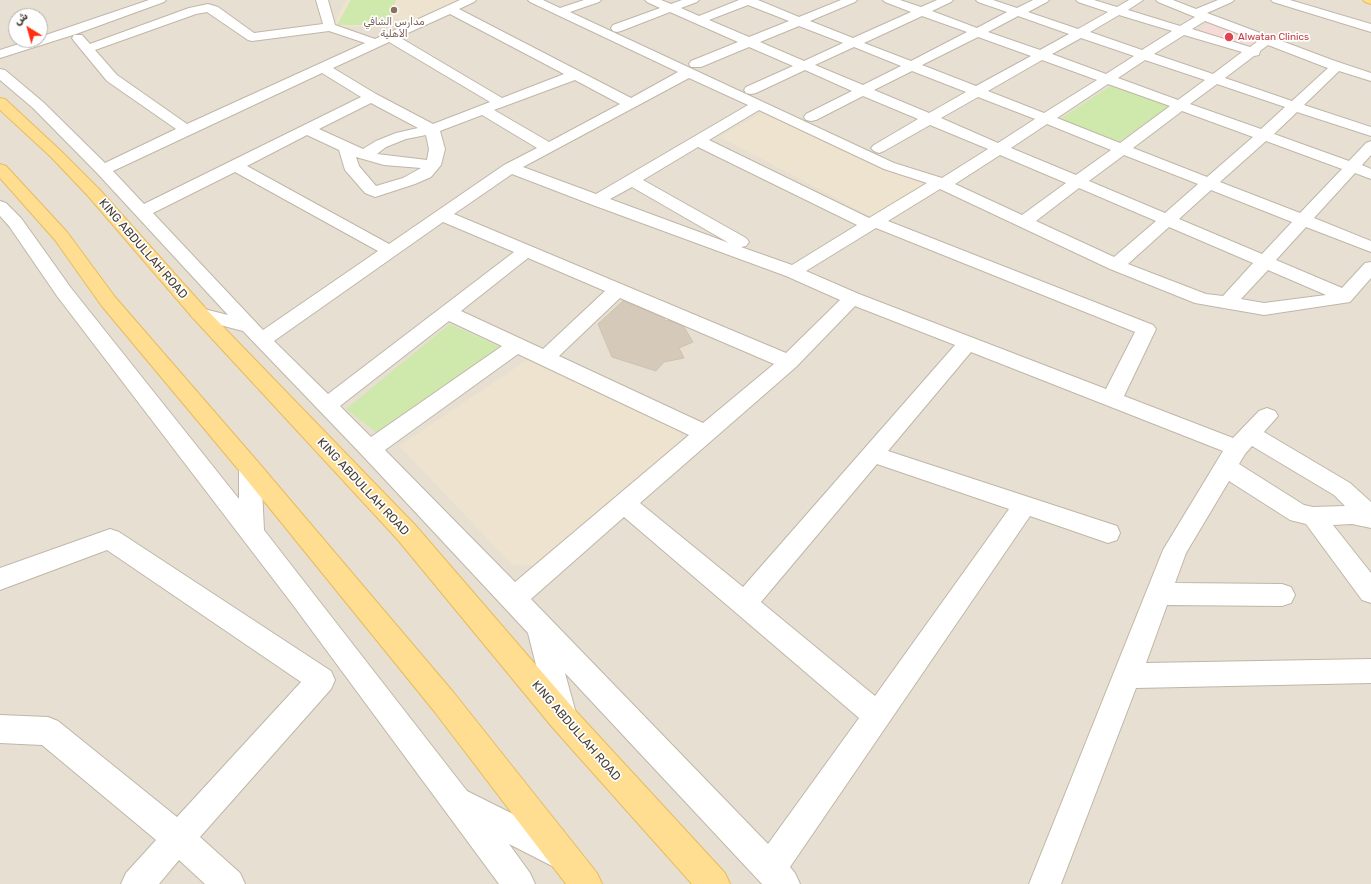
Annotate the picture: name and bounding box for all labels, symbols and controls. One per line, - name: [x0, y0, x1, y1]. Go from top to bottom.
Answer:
- marker: مدارس الشافي الأهلية: [389, 5, 399, 15]
- north arrow: [8, 8, 48, 48]
- text: ش: [12, 9, 31, 28]
- place label: مدارس الشافي الأهلية: [363, 16, 425, 40]
- marker: Alwatan Clinics: [1223, 31, 1235, 43]
- place label: Alwatan Clinics: [1238, 31, 1309, 43]
- street label: KING ABDULLAH ROAD: [96, 196, 190, 302]
- street label: KING ABDULLAH ROAD: [314, 435, 412, 539]
- street label: KING ABDULLAH ROAD: [529, 678, 623, 784]

